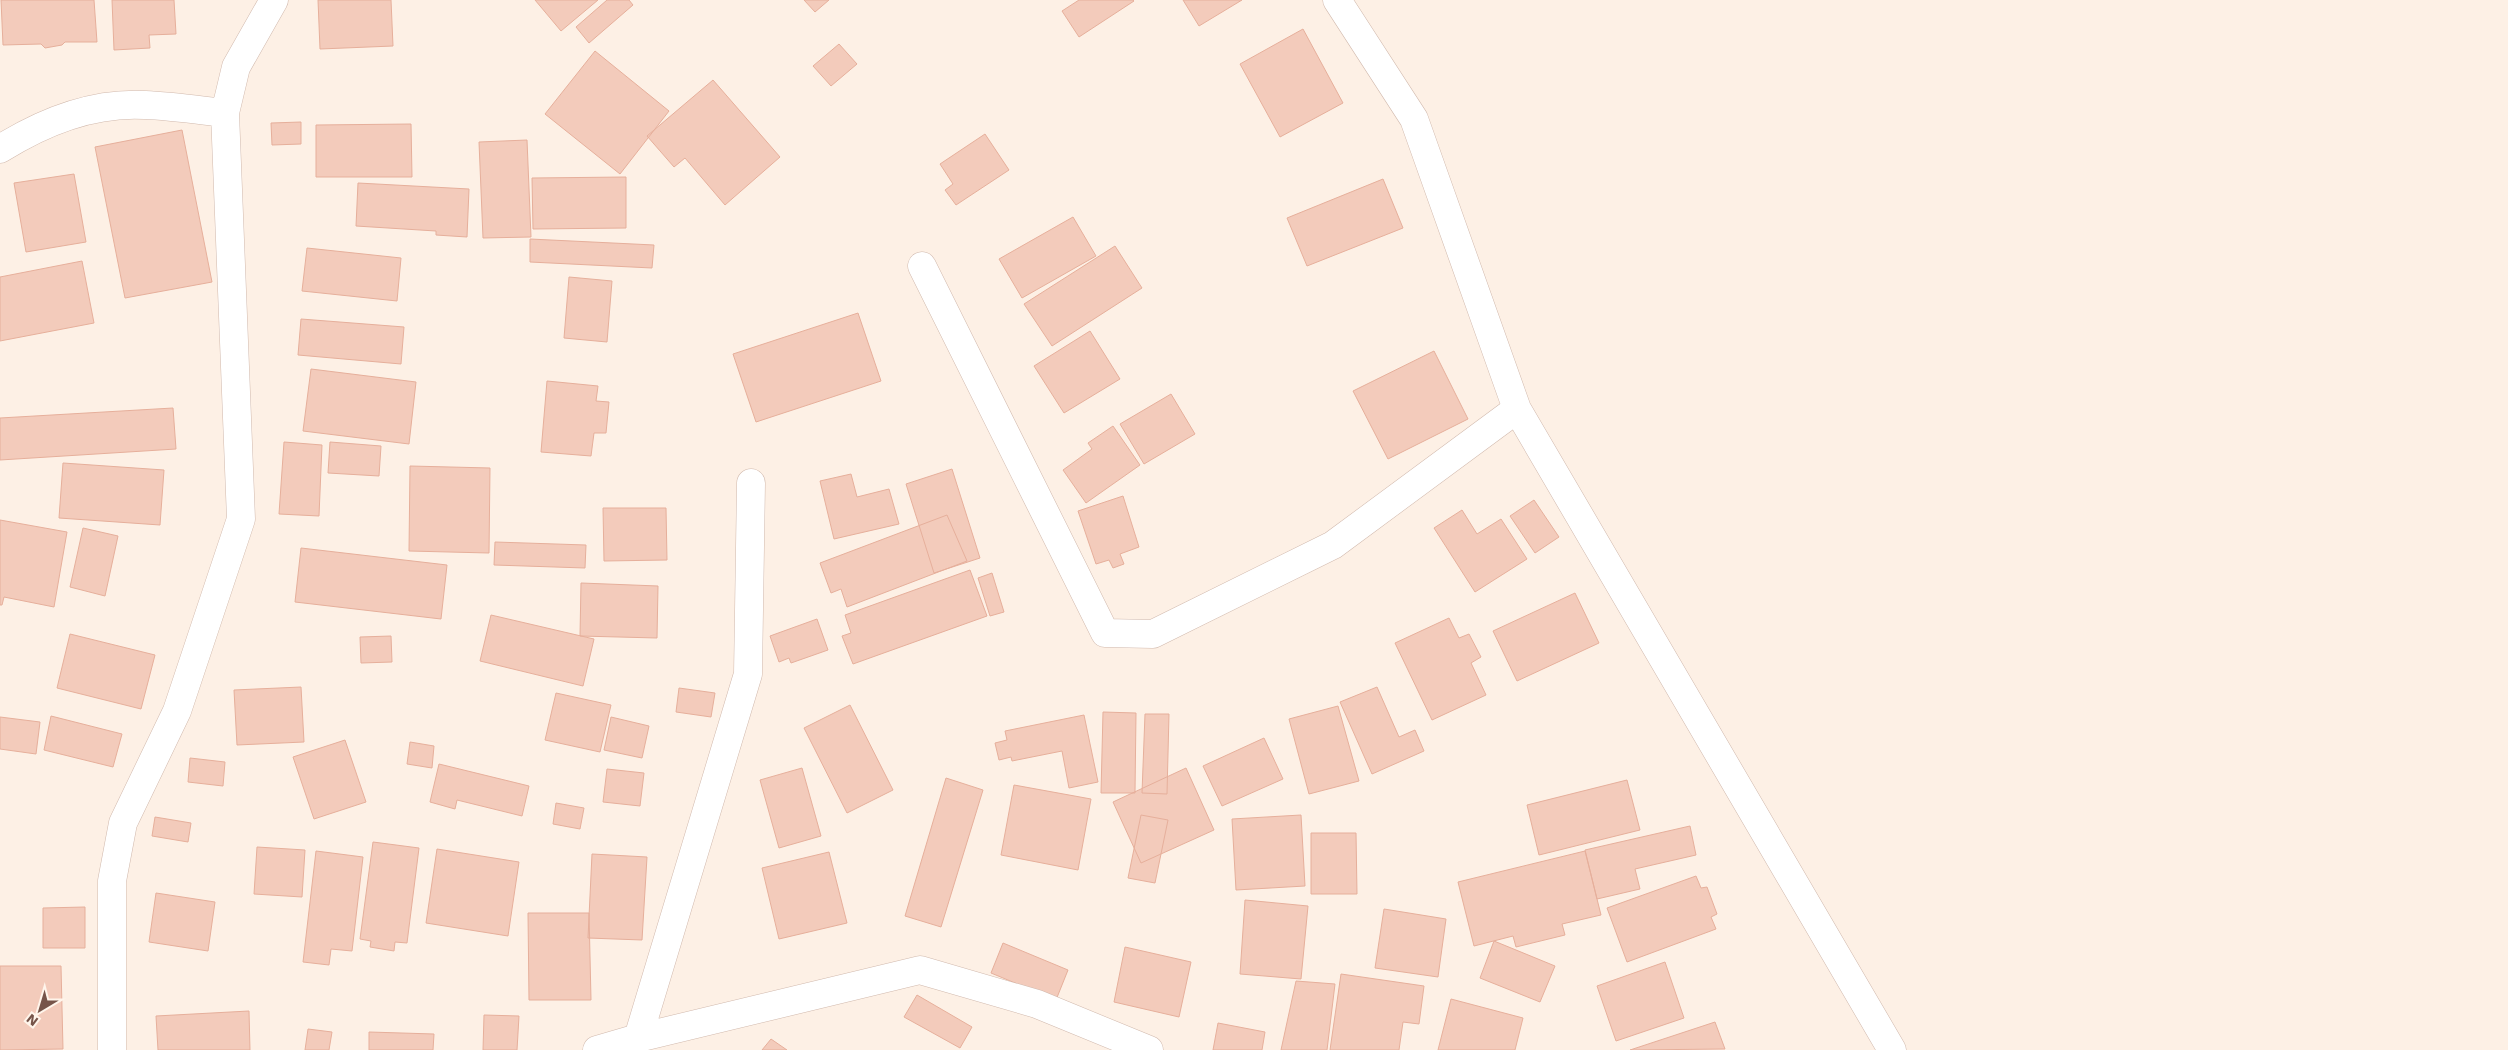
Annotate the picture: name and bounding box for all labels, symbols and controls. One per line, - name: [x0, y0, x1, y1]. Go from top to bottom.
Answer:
- north arrow: [15, 985, 65, 1035]
- text: N: [23, 1011, 41, 1030]

